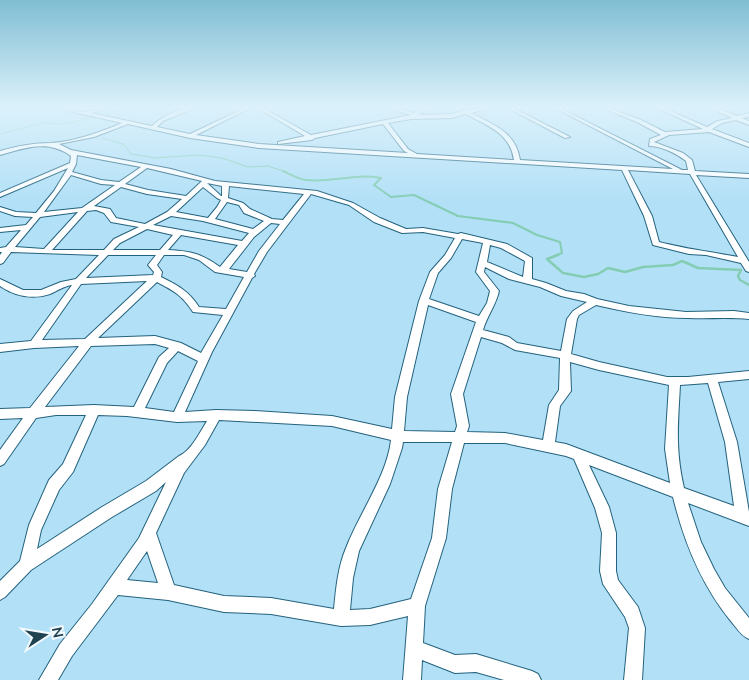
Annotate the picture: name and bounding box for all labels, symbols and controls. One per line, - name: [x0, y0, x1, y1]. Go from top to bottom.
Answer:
- north arrow: [20, 610, 70, 660]
- text: N: [47, 625, 68, 640]

